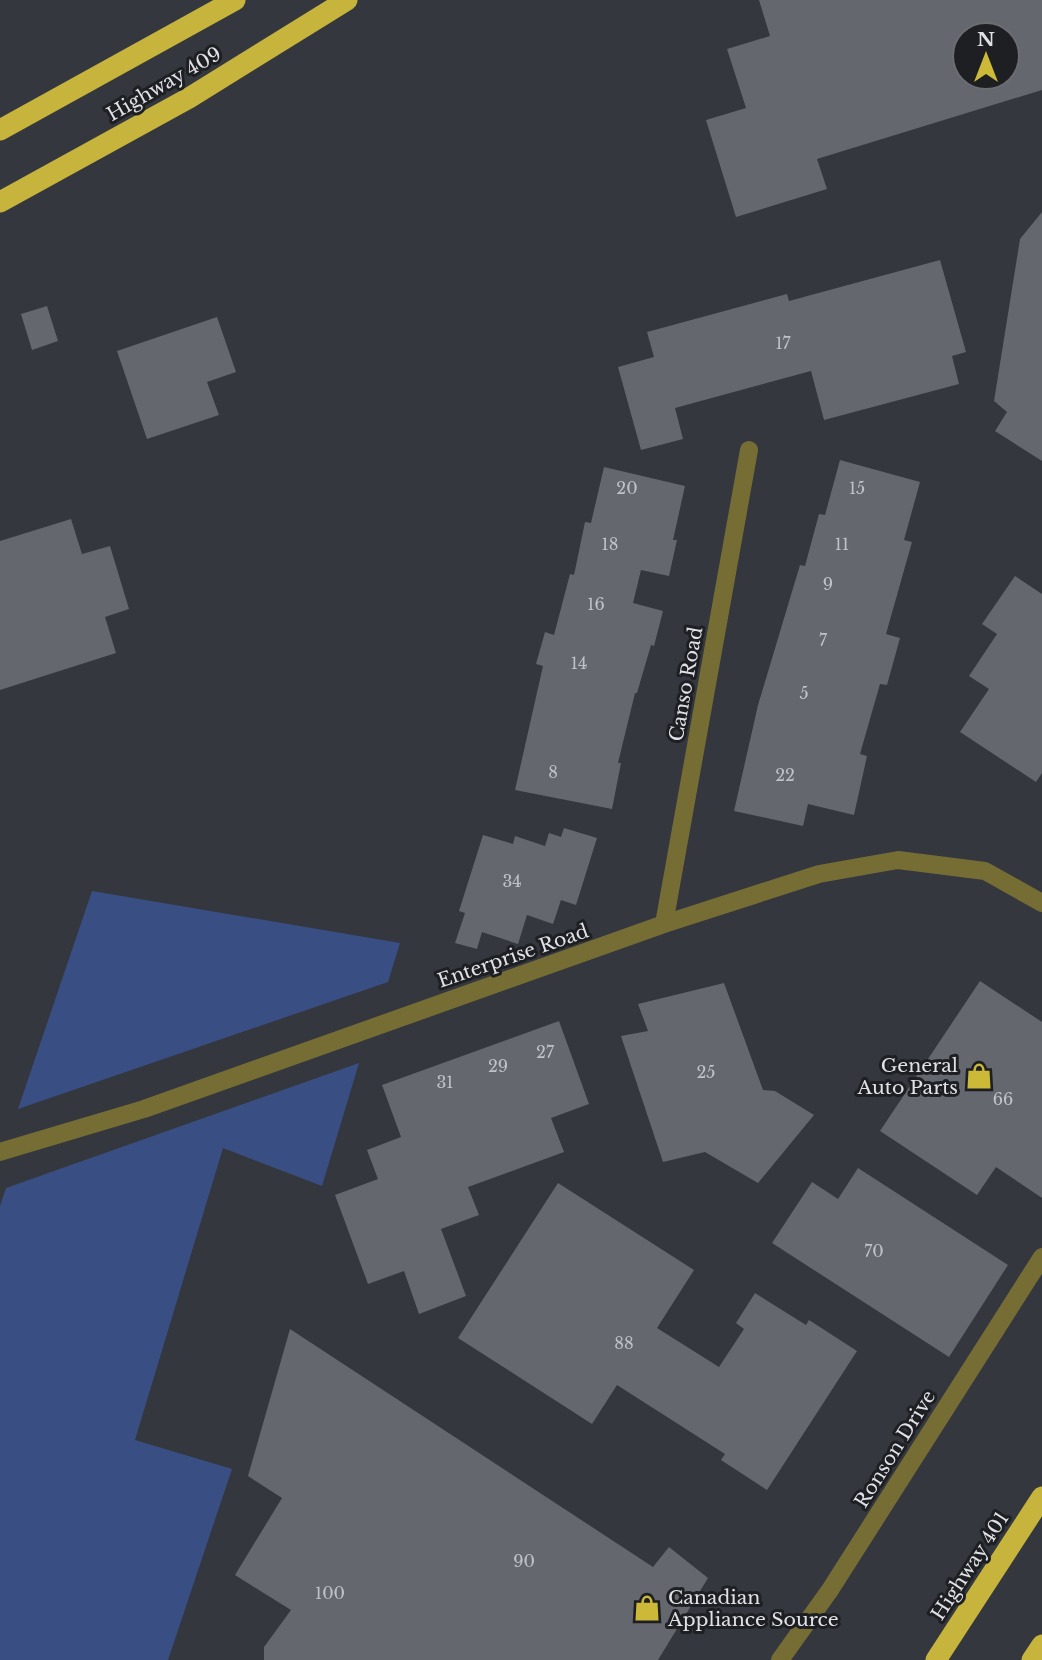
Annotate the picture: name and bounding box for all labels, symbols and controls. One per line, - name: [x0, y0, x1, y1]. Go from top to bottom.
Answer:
- north arrow: [951, 21, 1021, 91]
- text: N: [977, 28, 995, 51]
- street label: Highway 409: [103, 42, 225, 126]
- house number: 17: [775, 333, 792, 353]
- house number: 20: [616, 478, 638, 498]
- house number: 15: [849, 478, 865, 498]
- house number: 18: [602, 534, 618, 554]
- house number: 11: [835, 534, 849, 554]
- house number: 9: [823, 574, 833, 594]
- house number: 16: [587, 594, 605, 614]
- street label: Canso Road: [665, 625, 707, 743]
- house number: 7: [819, 630, 828, 650]
- house number: 14: [571, 653, 587, 673]
- house number: 5: [799, 683, 809, 703]
- house number: 8: [548, 762, 558, 782]
- house number: 22: [775, 765, 795, 785]
- house number: 34: [502, 871, 522, 891]
- street label: Enterprise Road: [435, 919, 592, 993]
- house number: 27: [536, 1042, 555, 1062]
- place label: General Auto Parts: [857, 1054, 958, 1099]
- house number: 29: [488, 1056, 508, 1076]
- shop icon: General Auto Parts: [964, 1061, 994, 1091]
- house number: 25: [697, 1062, 715, 1082]
- house number: 31: [437, 1072, 454, 1092]
- house number: 66: [993, 1089, 1013, 1109]
- house number: 70: [864, 1241, 884, 1261]
- house number: 88: [614, 1333, 634, 1353]
- street label: Ronson Drive: [850, 1386, 940, 1512]
- street label: Highway 401: [926, 1508, 1014, 1624]
- house number: 90: [513, 1551, 535, 1571]
- house number: 100: [315, 1583, 345, 1603]
- place label: Canadian Appliance Source: [667, 1586, 839, 1631]
- shop icon: Canadian Appliance Source: [632, 1593, 662, 1623]

